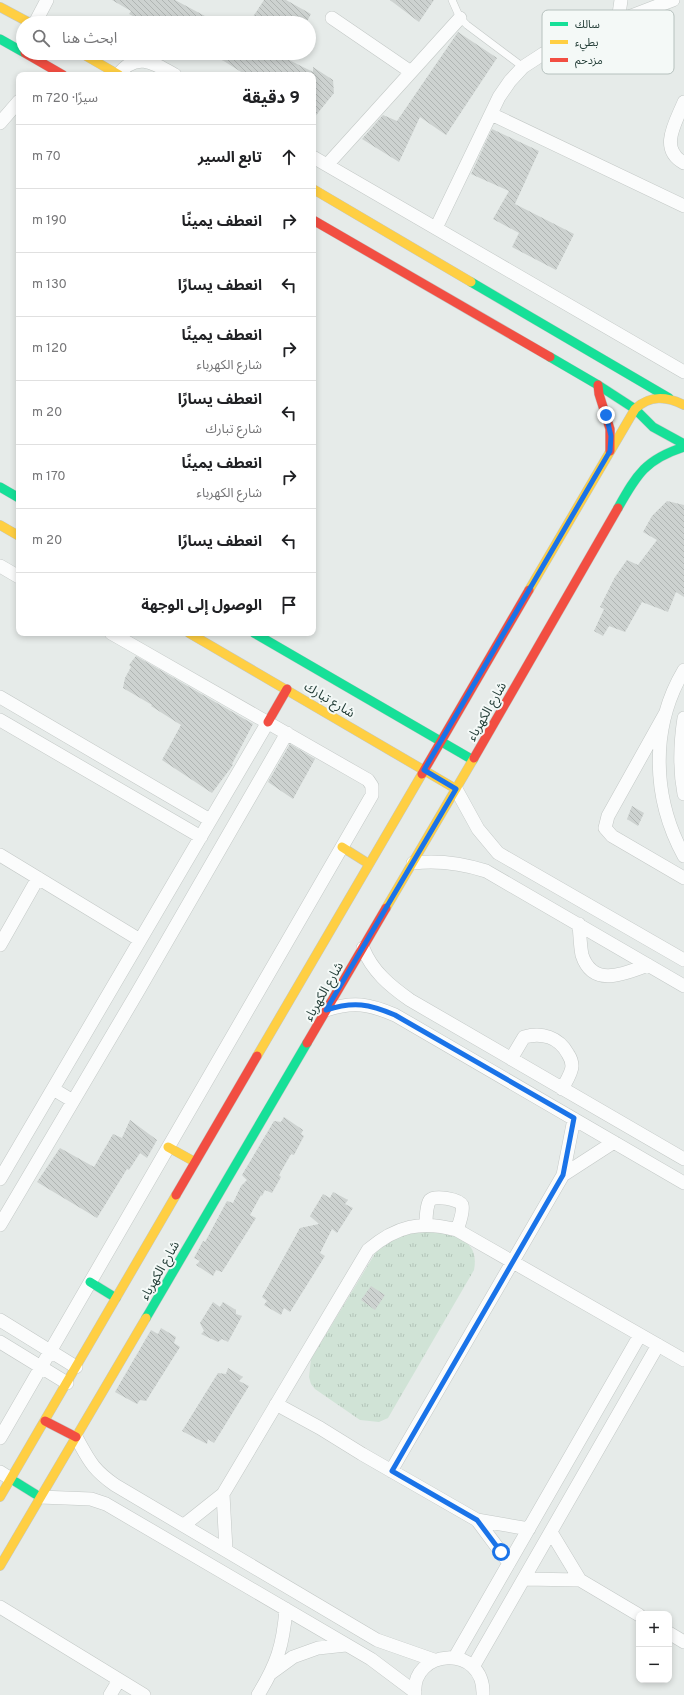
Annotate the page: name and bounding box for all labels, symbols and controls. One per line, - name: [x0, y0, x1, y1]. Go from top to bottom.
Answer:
- legend: [542, 10, 674, 74]
- search box: [16, 16, 316, 60]
- text: سالك: [575, 18, 600, 32]
- icon: search: [30, 27, 52, 49]
- text: ابحث هنا: [62, 30, 117, 49]
- text: بطيء: [575, 36, 598, 52]
- text: مزدحم: [575, 54, 603, 69]
- text: 9 دقيقة: [243, 88, 300, 110]
- text: سيرًا · 720 m: [32, 91, 98, 107]
- icon: ahead: [278, 146, 300, 168]
- text: 70 m: [32, 149, 61, 165]
- text: تابع السير: [198, 149, 262, 168]
- icon: right: [278, 210, 300, 232]
- text: 190 m: [32, 213, 67, 229]
- text: انعطف يمينًا: [182, 213, 262, 232]
- icon: left: [278, 274, 300, 296]
- text: 130 m: [32, 277, 67, 293]
- text: انعطف يسارًا: [178, 277, 262, 296]
- text: انعطف يمينًا: [182, 327, 262, 346]
- icon: right: [278, 338, 300, 360]
- text: 120 m: [32, 341, 67, 357]
- text: شارع الكهرباء: [197, 358, 262, 374]
- text: انعطف يسارًا: [178, 391, 262, 410]
- icon: left: [278, 402, 300, 424]
- text: 20 m: [32, 405, 62, 421]
- route end: [597, 406, 615, 424]
- text: شارع تبارك: [206, 422, 262, 438]
- text: انعطف يمينًا: [182, 455, 262, 474]
- icon: right: [278, 466, 300, 488]
- text: 170 m: [32, 469, 66, 485]
- text: شارع الكهرباء: [197, 486, 262, 502]
- icon: left: [278, 530, 300, 552]
- text: 20 m: [32, 533, 62, 549]
- text: انعطف يسارًا: [178, 533, 262, 552]
- icon: arrive: [278, 594, 300, 616]
- text: الوصول إلى الوجهة: [141, 597, 262, 616]
- street label: شارع تبارك: [300, 679, 357, 723]
- street label: شارع الكهرباء: [464, 680, 512, 745]
- street label: شارع الكهرباء: [301, 960, 349, 1025]
- street label: شارع الكهرباء: [137, 1239, 185, 1304]
- route start: [492, 1543, 510, 1561]
- map controls: [636, 1611, 672, 1683]
- button: +: [636, 1611, 672, 1647]
- button: −: [636, 1647, 672, 1683]

